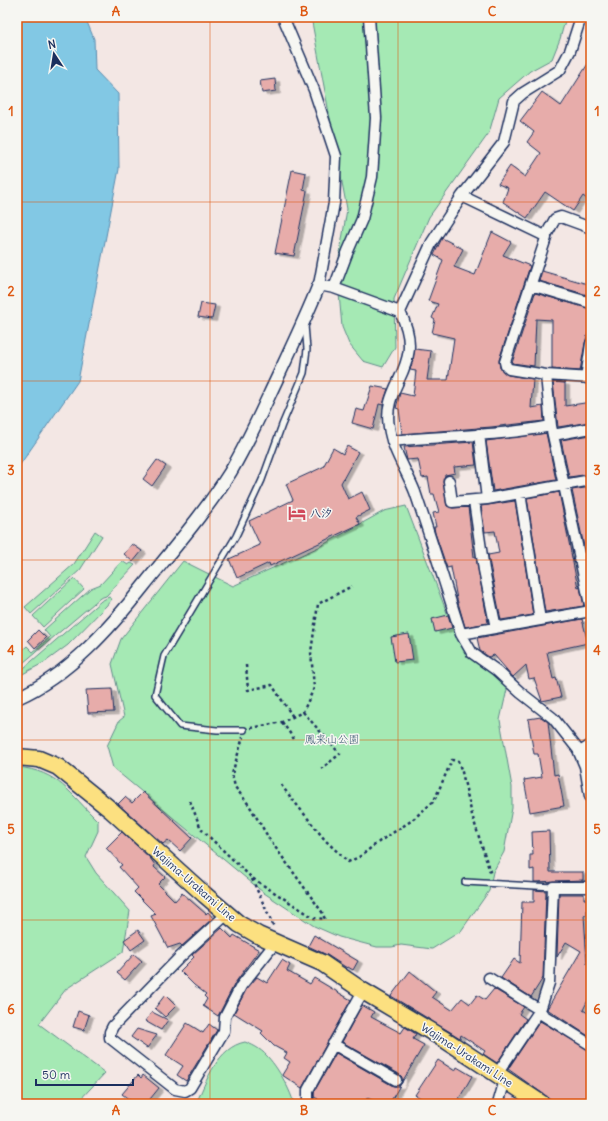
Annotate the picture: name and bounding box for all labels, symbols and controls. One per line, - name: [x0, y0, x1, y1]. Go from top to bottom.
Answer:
- text: A: [112, 3, 121, 20]
- text: B: [300, 3, 309, 20]
- text: C: [488, 3, 497, 20]
- north arrow: [34, 34, 74, 74]
- text: N: [47, 37, 57, 52]
- text: 1: [8, 103, 14, 120]
- text: 1: [594, 103, 600, 120]
- text: 2: [7, 283, 15, 300]
- text: 2: [593, 283, 601, 300]
- text: 3: [7, 462, 15, 479]
- text: 3: [593, 462, 601, 479]
- hotel icon: 八汐: [287, 503, 307, 523]
- place label: 八汐: [310, 506, 332, 520]
- text: 4: [7, 642, 15, 659]
- text: 4: [593, 642, 601, 659]
- park label: 鳳来山公園: [305, 732, 360, 746]
- text: 5: [7, 821, 15, 838]
- text: 5: [593, 821, 601, 838]
- street label: Wajima-Urakami Line: [149, 844, 239, 924]
- text: 6: [7, 1001, 15, 1018]
- text: 6: [593, 1001, 601, 1018]
- street label: Wajima-Urakami Line: [418, 1020, 516, 1090]
- scale bar: [36, 1061, 133, 1087]
- text: 50 m: [42, 1067, 71, 1082]
- text: A: [112, 1102, 121, 1119]
- text: B: [300, 1102, 309, 1119]
- text: C: [488, 1102, 497, 1119]

